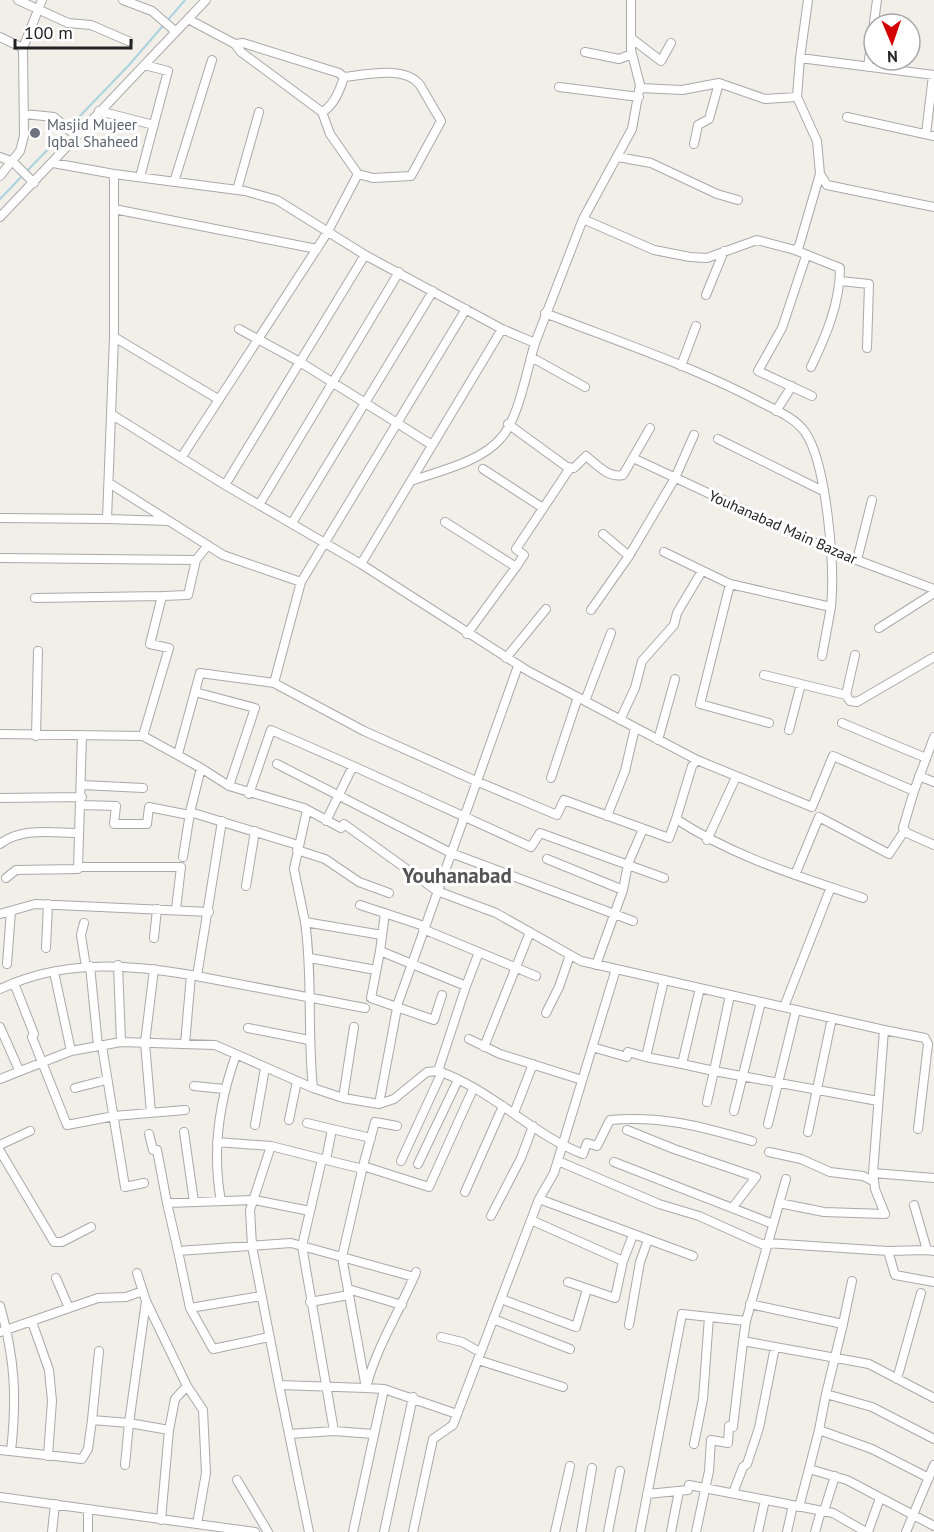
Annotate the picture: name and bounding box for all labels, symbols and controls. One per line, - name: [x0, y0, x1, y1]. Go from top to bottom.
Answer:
- scale bar: [15, 12, 130, 50]
- north arrow: [862, 12, 922, 72]
- text: 100 m: [24, 21, 73, 44]
- text: N: [887, 47, 898, 67]
- place label: Masjid Mujeer Iqbal Shaheed: [47, 115, 138, 151]
- marker: Masjid Mujeer Iqbal Shaheed: [28, 126, 42, 140]
- street label: Youhanabad Main Bazaar: [706, 486, 860, 568]
- district label: Youhanabad: [401, 862, 512, 889]

